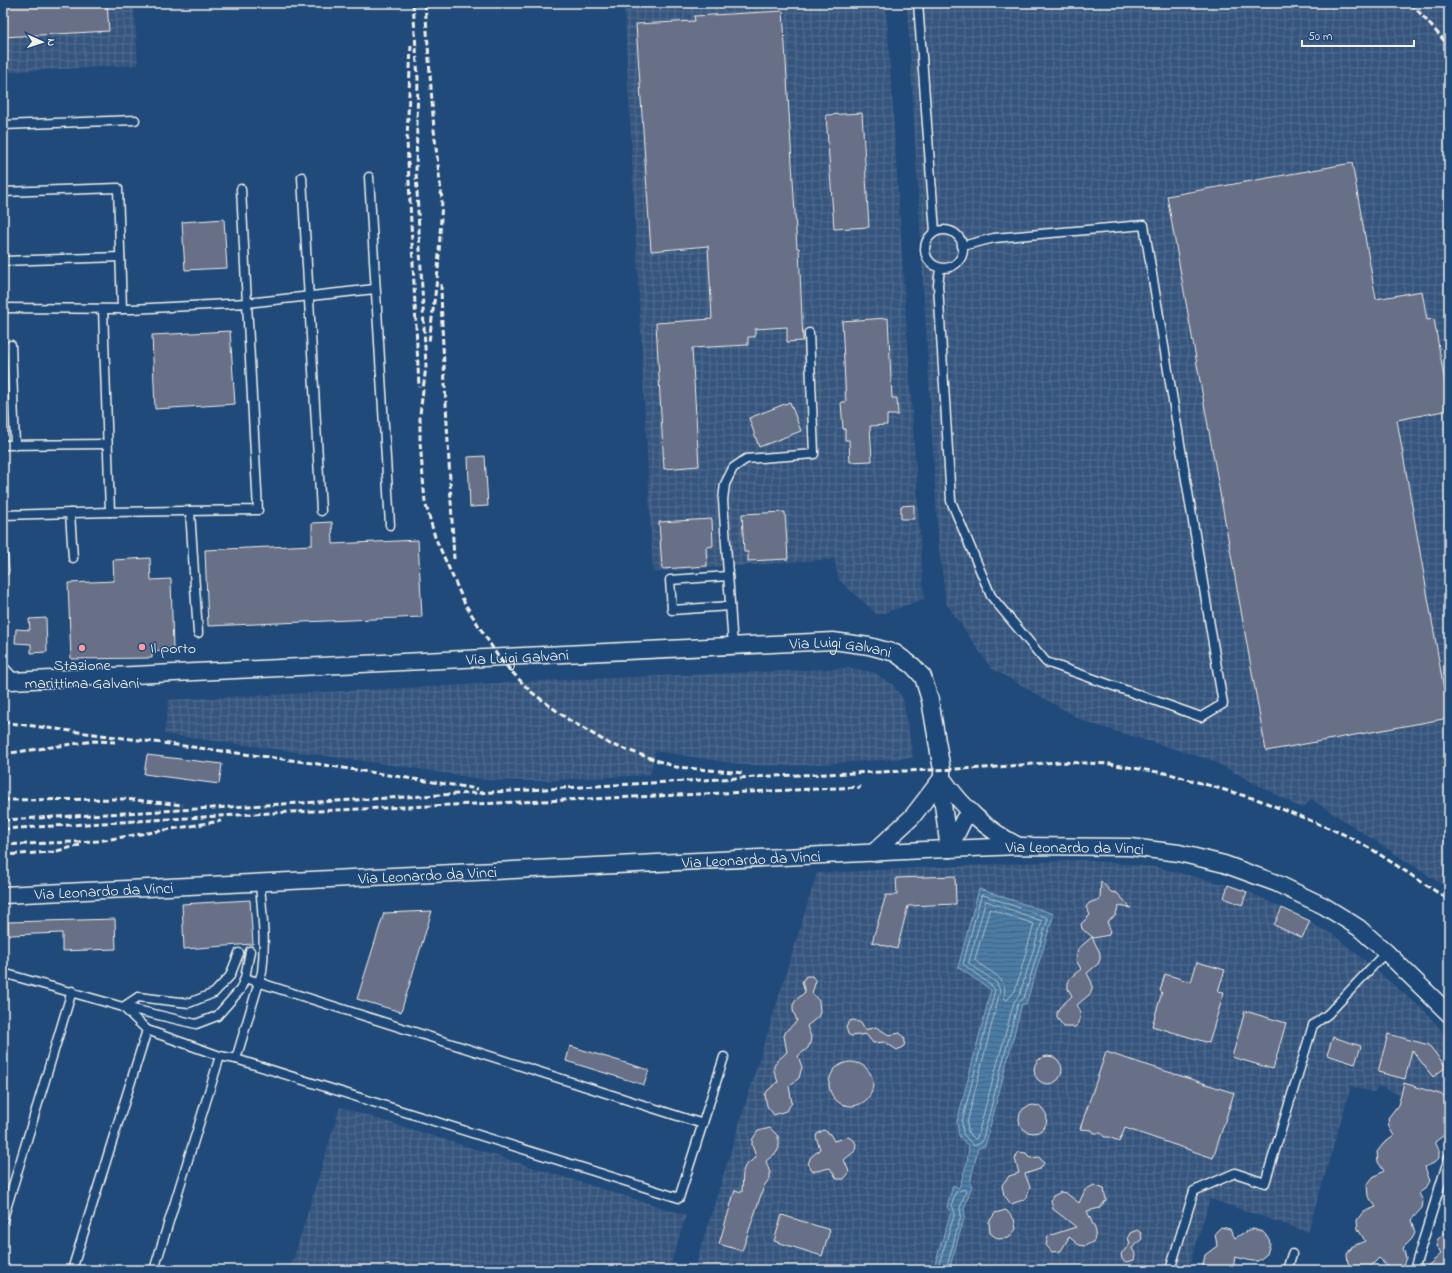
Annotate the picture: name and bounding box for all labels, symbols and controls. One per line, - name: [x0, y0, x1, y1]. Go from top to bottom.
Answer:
- north arrow: [22, 22, 62, 62]
- scale bar: [1302, 22, 1414, 48]
- text: 50 m: [1308, 28, 1332, 46]
- text: N: [43, 38, 59, 47]
- street label: Via Luigi Galvani: [788, 631, 894, 666]
- place label: Il porto: [150, 637, 196, 661]
- marker: Il porto: [137, 642, 147, 652]
- marker: Stazione marittima Galvani: [77, 643, 87, 653]
- street label: Via Luigi Galvani: [464, 644, 570, 673]
- place label: Stazione marittima Galvani: [25, 654, 139, 696]
- street label: Via Leonardo da Vinci: [1004, 836, 1145, 863]
- street label: Via Leonardo da Vinci: [680, 845, 821, 876]
- street label: Via Leonardo da Vinci: [357, 861, 498, 892]
- street label: Via Leonardo da Vinci: [33, 877, 174, 907]

